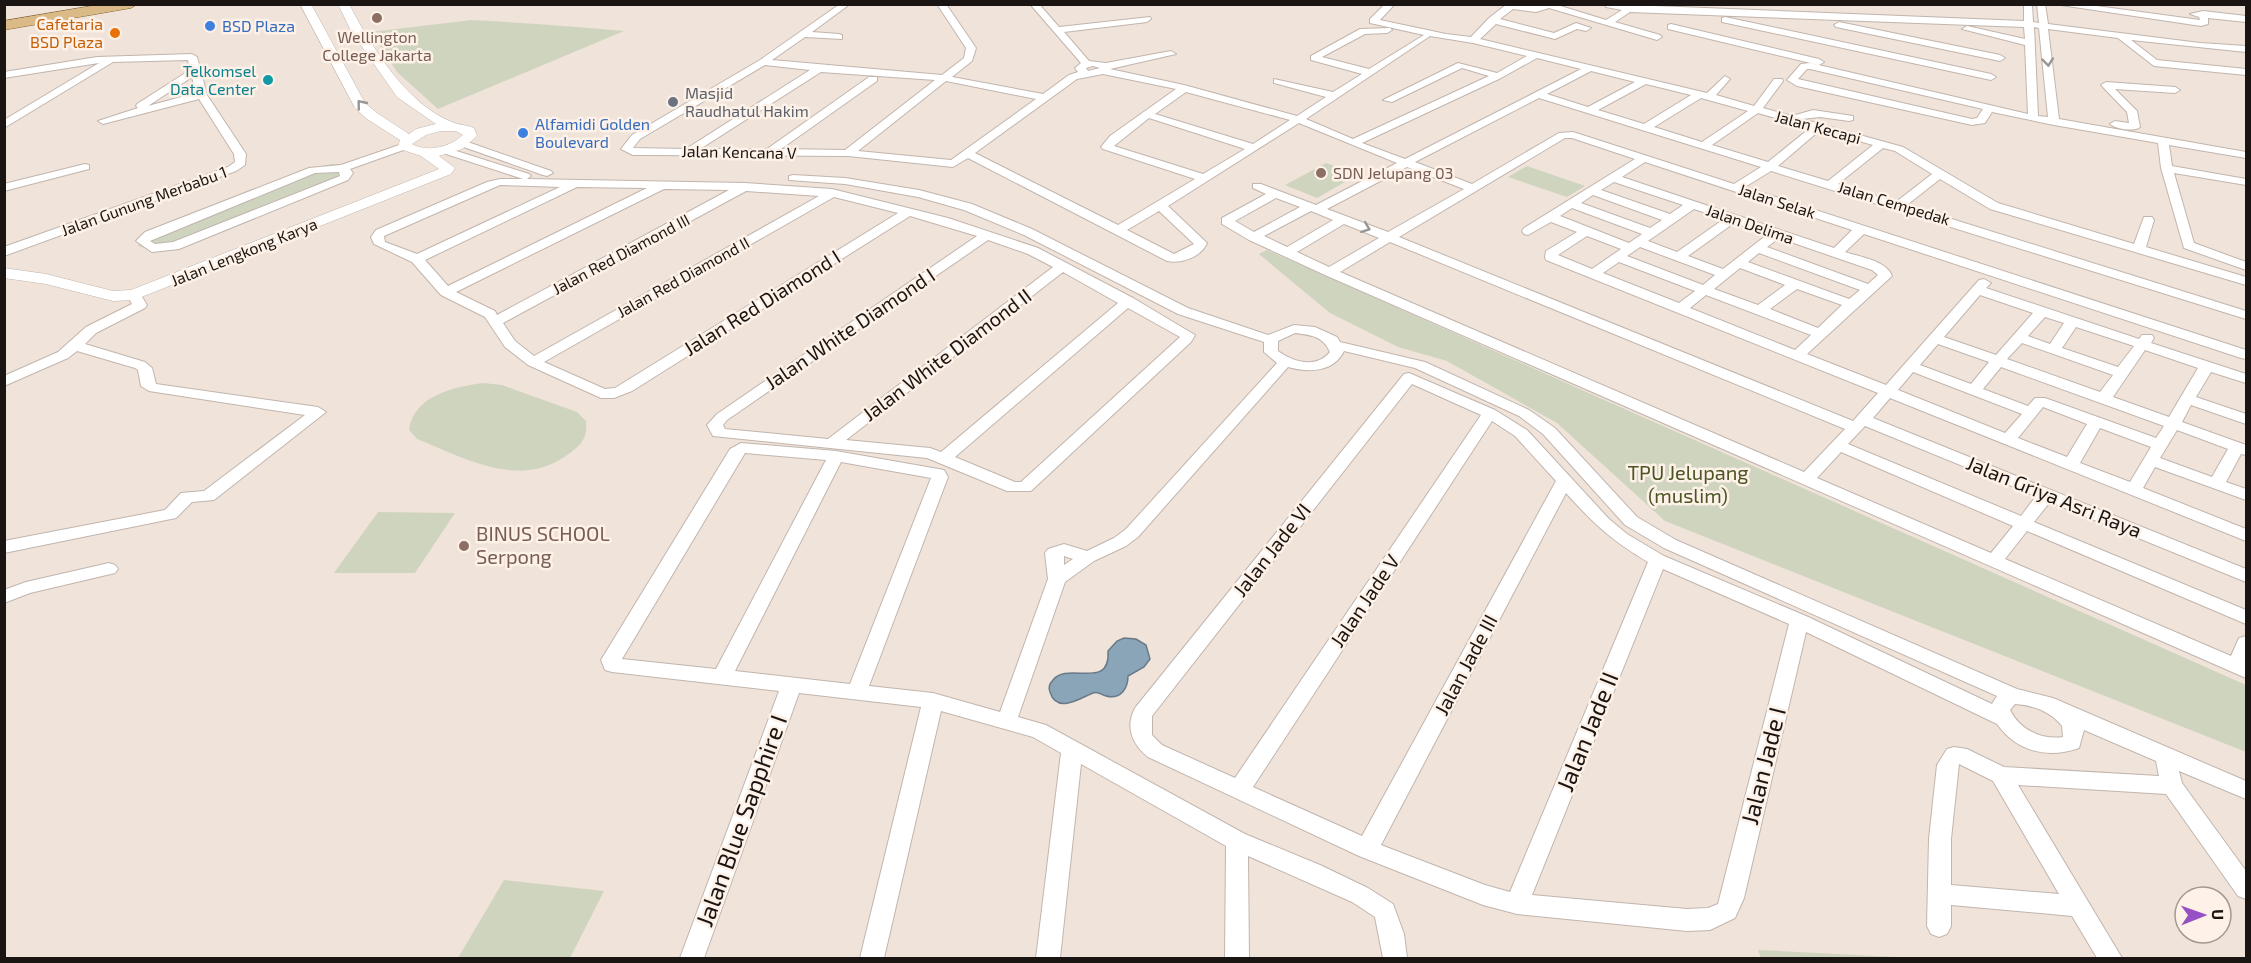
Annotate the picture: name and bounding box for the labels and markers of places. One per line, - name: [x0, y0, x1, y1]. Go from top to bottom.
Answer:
- marker: Wellington College Jakarta: [370, 11, 384, 25]
- place label: Cafetaria BSD Plaza: [30, 14, 103, 51]
- place label: BSD Plaza: [222, 16, 295, 35]
- marker: BSD Plaza: [203, 19, 217, 33]
- marker: Cafetaria BSD Plaza: [108, 26, 122, 40]
- place label: Wellington College Jakarta: [322, 27, 432, 64]
- place label: Telkomsel Data Center: [170, 61, 257, 98]
- marker: Telkomsel Data Center: [261, 73, 275, 87]
- place label: Masjid Raudhatul Hakim: [685, 83, 809, 120]
- marker: Masjid Raudhatul Hakim: [666, 95, 680, 109]
- place label: Alfamidi Golden Boulevard: [535, 114, 650, 151]
- marker: Alfamidi Golden Boulevard: [516, 126, 530, 140]
- place label: SDN Jelupang 03: [1333, 163, 1453, 182]
- marker: SDN Jelupang 03: [1314, 166, 1328, 180]
- place label: BINUS SCHOOL Serpong: [476, 521, 610, 568]
- marker: BINUS SCHOOL Serpong: [457, 539, 471, 553]

